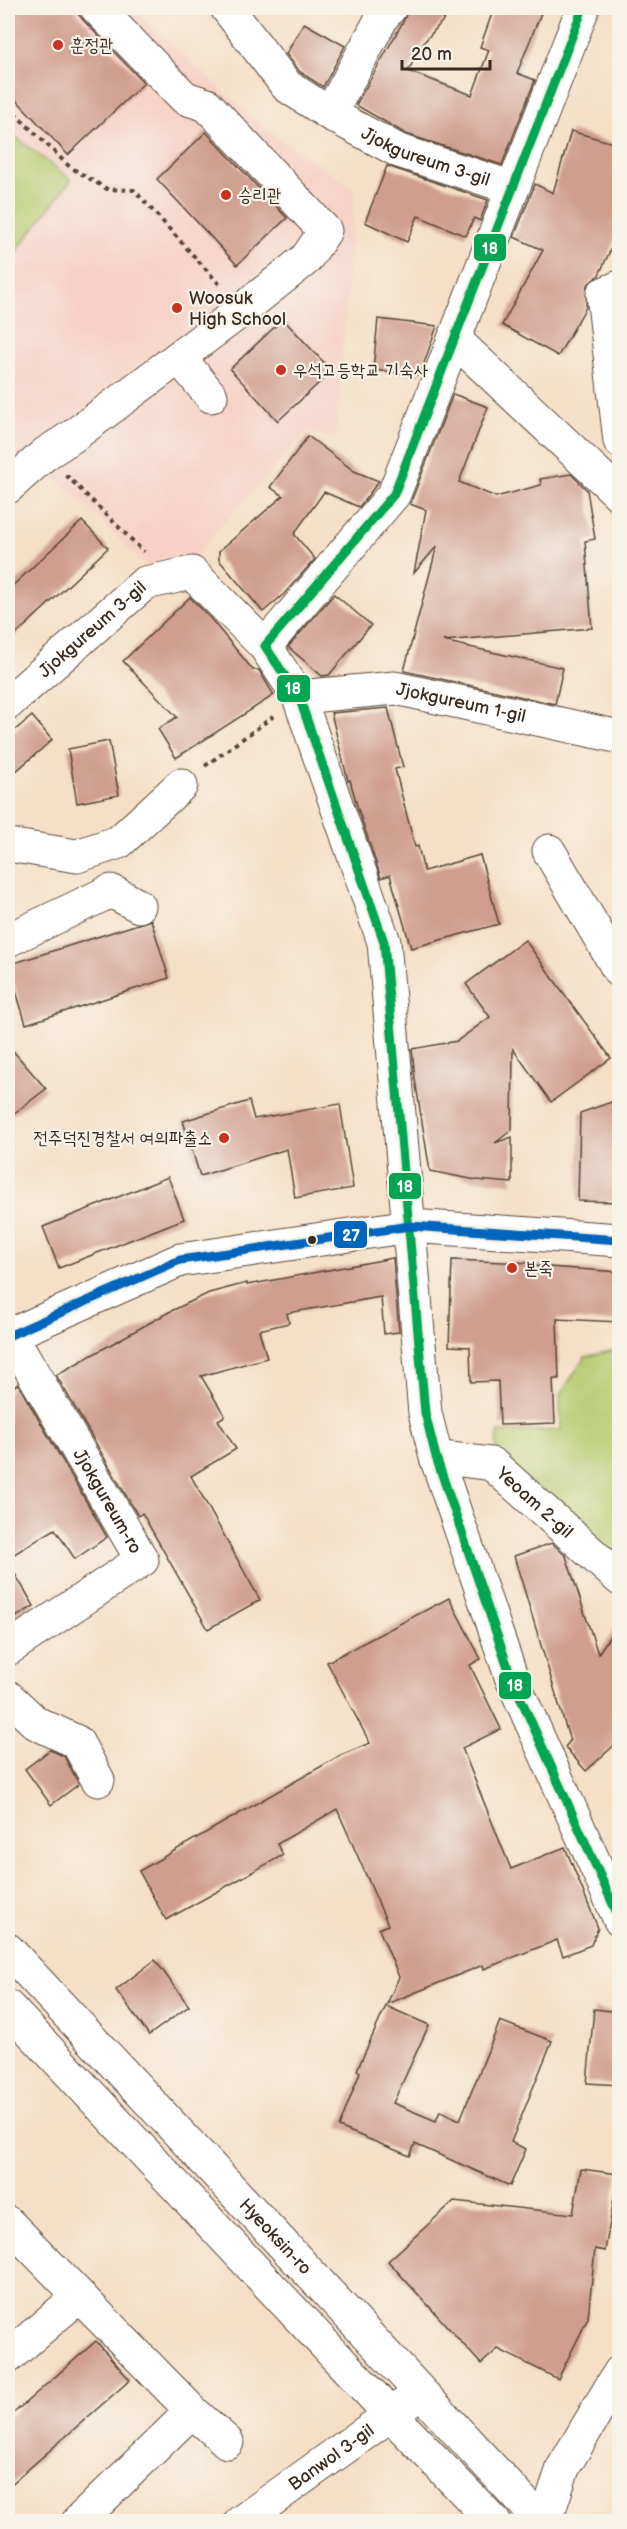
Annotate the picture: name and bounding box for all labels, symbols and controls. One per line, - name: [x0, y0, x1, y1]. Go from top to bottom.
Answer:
- scale bar: [402, 33, 490, 71]
- place label: 훈정관: [70, 35, 113, 56]
- marker: 훈정관: [51, 38, 65, 52]
- text: 20 m: [411, 44, 452, 65]
- street label: Jjokgureum 3-gil: [358, 122, 493, 190]
- place label: 승리관: [238, 185, 281, 206]
- marker: 승리관: [219, 188, 233, 202]
- line badge: 18: [473, 233, 507, 262]
- text: 18: [482, 240, 498, 259]
- place label: Woosuk High School: [189, 288, 286, 330]
- marker: Woosuk High School: [170, 301, 184, 315]
- place label: 우석고등학교 기숙사: [293, 360, 429, 381]
- marker: 우석고등학교 기숙사: [274, 363, 288, 377]
- street label: Jjokgureum 3-gil: [34, 576, 150, 682]
- line badge: 18: [276, 674, 311, 703]
- street label: Jjokgureum 1-gil: [394, 678, 528, 727]
- text: 18: [285, 680, 301, 699]
- place label: 전주덕진경찰서 여의파출소: [33, 1128, 212, 1149]
- marker: 전주덕진경찰서 여의파출소: [217, 1131, 231, 1145]
- line badge: 18: [388, 1172, 422, 1200]
- text: 18: [397, 1178, 413, 1197]
- line badge: 27: [333, 1220, 368, 1249]
- text: 27: [342, 1227, 360, 1246]
- unlabelled marker: [306, 1234, 318, 1246]
- place label: 본죽: [524, 1258, 553, 1279]
- marker: 본죽: [505, 1261, 519, 1275]
- street label: Jjokgureum-ro: [69, 1445, 146, 1557]
- street label: Yeoam 2-gil: [491, 1462, 577, 1542]
- line badge: 18: [498, 1671, 532, 1700]
- text: 18: [507, 1677, 523, 1696]
- street label: Hyeoksin-ro: [235, 2194, 316, 2279]
- street label: Banwol 3-gil: [284, 2420, 378, 2495]

